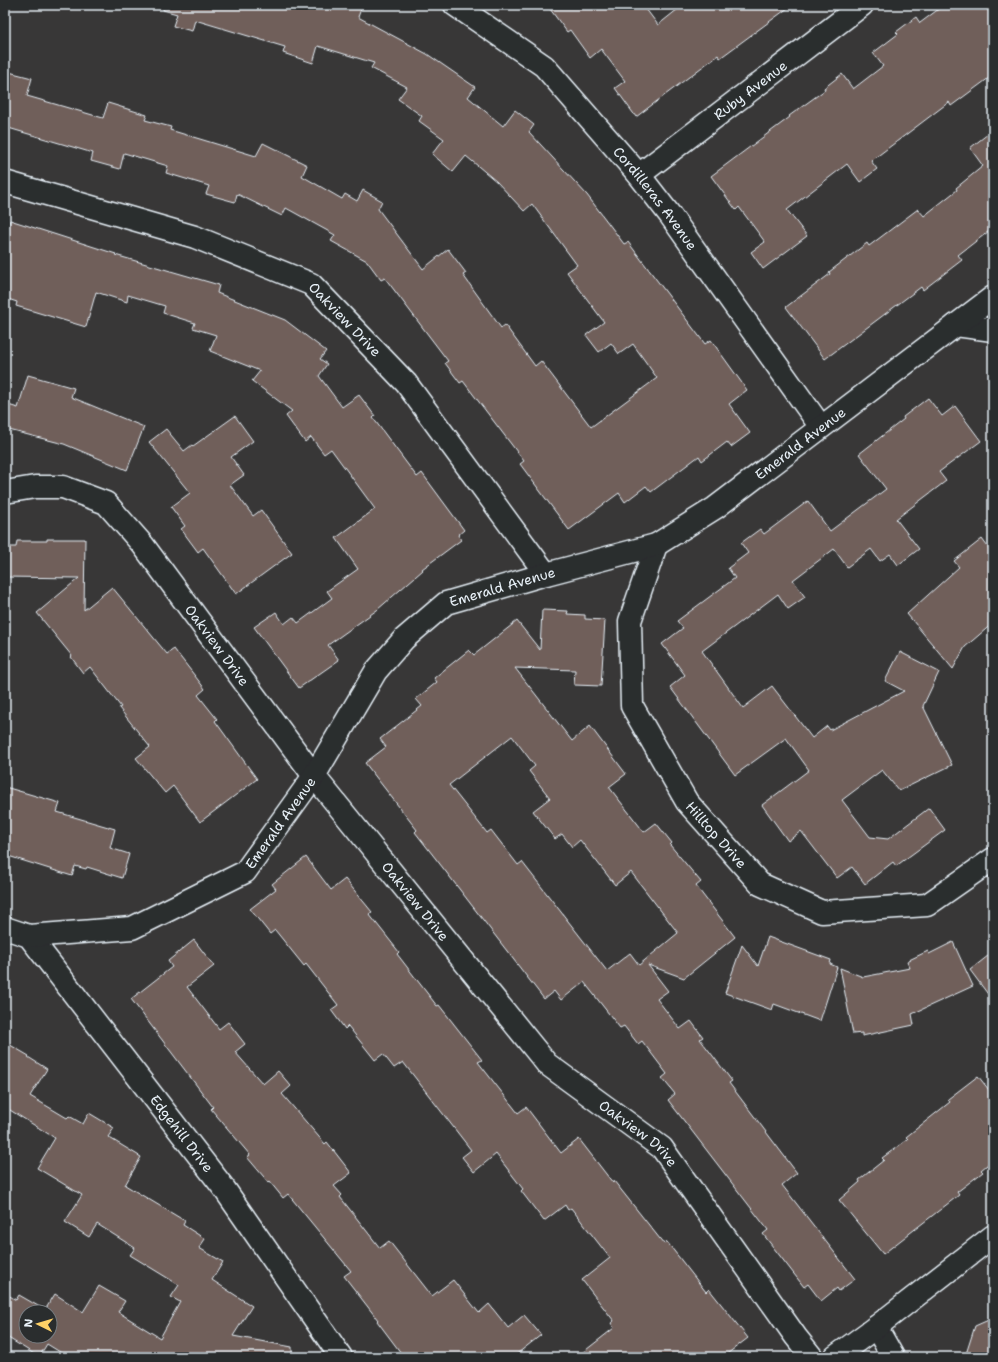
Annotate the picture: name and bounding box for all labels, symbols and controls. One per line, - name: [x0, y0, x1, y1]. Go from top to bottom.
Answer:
- street label: Ruby Avenue: [710, 56, 791, 124]
- street label: Cordilleras Avenue: [609, 143, 701, 254]
- street label: Oakview Drive: [305, 278, 385, 361]
- street label: Emerald Avenue: [751, 403, 849, 484]
- street label: Emerald Avenue: [447, 563, 557, 611]
- street label: Oakview Drive: [181, 601, 253, 690]
- street label: Emerald Avenue: [241, 773, 320, 873]
- street label: Hilltop Drive: [682, 798, 751, 872]
- street label: Oakview Drive: [378, 858, 453, 945]
- street label: Edgehill Drive: [146, 1091, 217, 1176]
- street label: Oakview Drive: [595, 1096, 681, 1170]
- north arrow: [18, 1304, 58, 1344]
- text: N: [21, 1318, 36, 1328]

